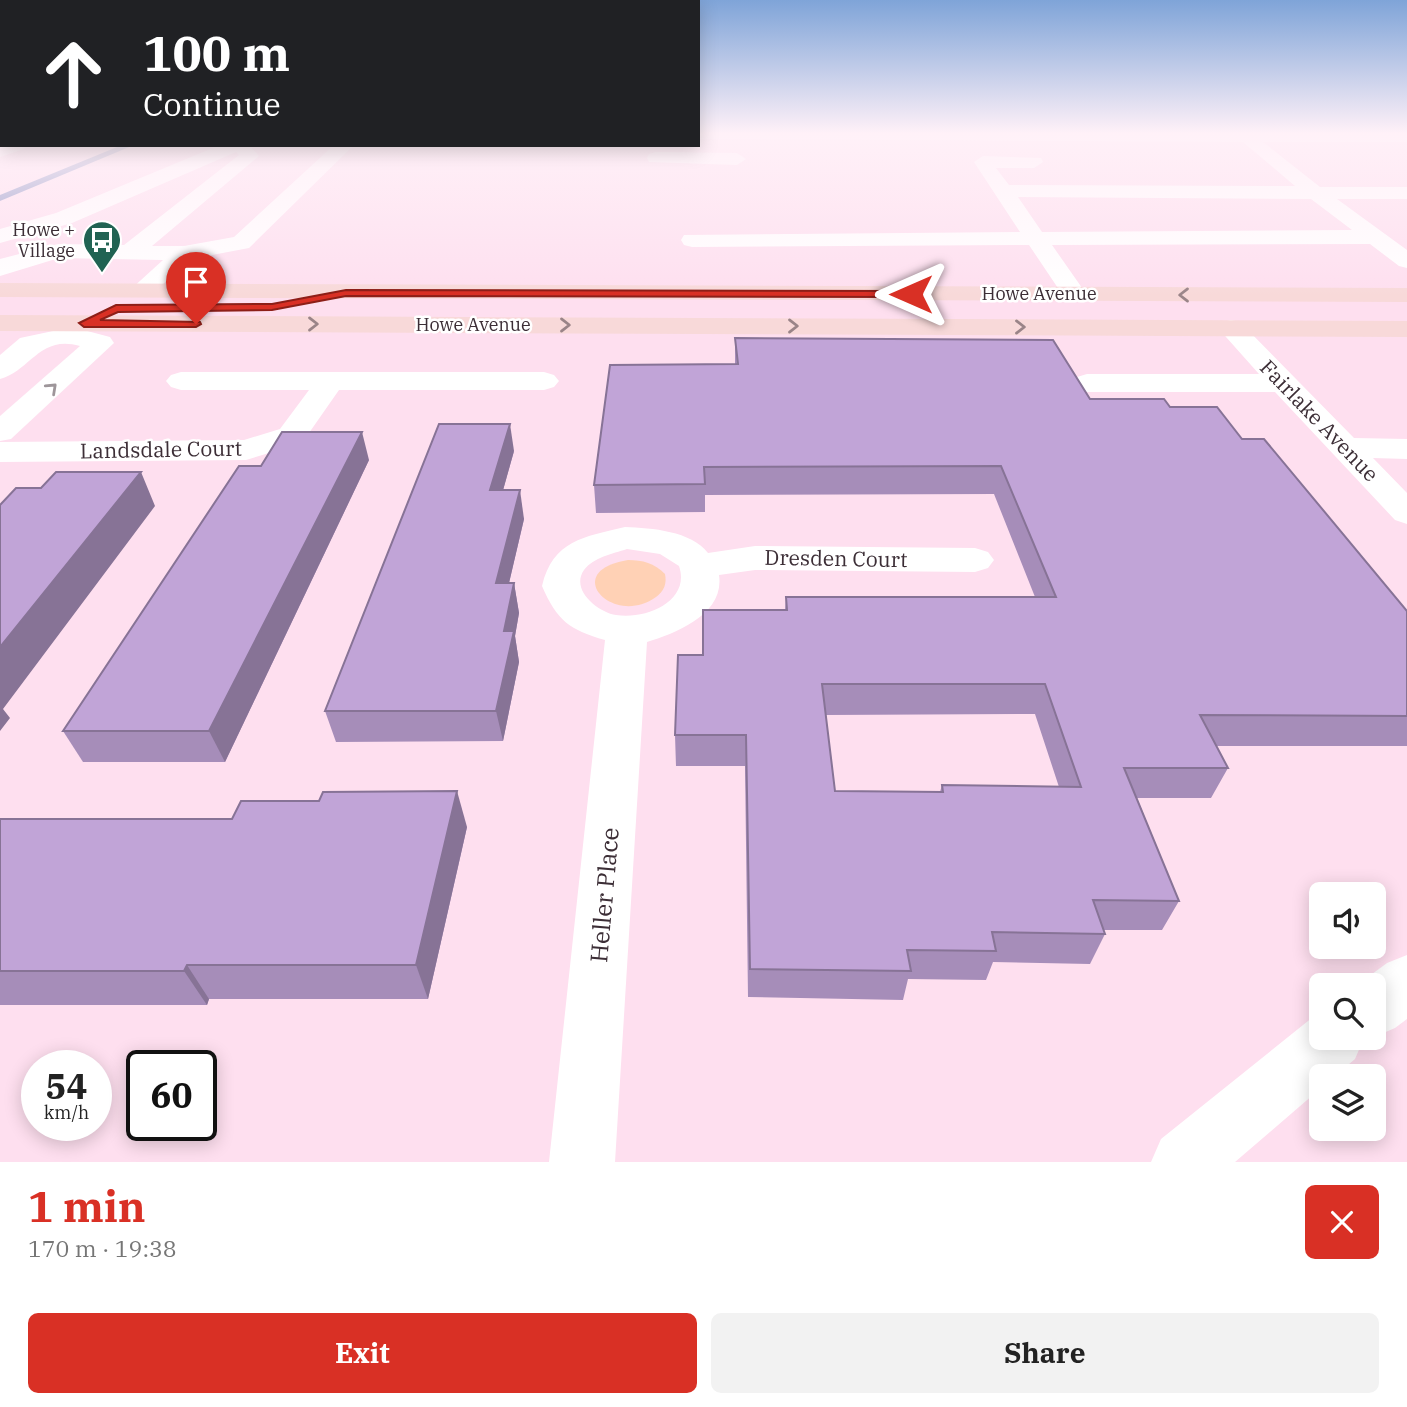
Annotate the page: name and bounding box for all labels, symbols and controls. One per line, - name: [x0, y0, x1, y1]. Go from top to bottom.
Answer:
- text: 100 m: [143, 21, 290, 84]
- icon: ahead: [28, 28, 119, 119]
- text: Continue: [143, 83, 281, 125]
- place label: Howe + Village: [12, 218, 75, 262]
- bus stop icon: Howe + Village: [81, 219, 123, 274]
- pin: [166, 252, 226, 324]
- position arrow: [874, 257, 948, 331]
- icon: arrive: [177, 263, 215, 301]
- street label: Howe Avenue: [981, 282, 1097, 305]
- one-way arrow: [1178, 287, 1189, 303]
- street label: Howe Avenue: [415, 313, 531, 336]
- one-way arrow: [308, 316, 319, 332]
- one-way arrow: [560, 317, 571, 333]
- one-way arrow: [788, 318, 798, 334]
- one-way arrow: [1015, 319, 1026, 335]
- street label: Fairlake Avenue: [1254, 353, 1385, 487]
- one-way arrow: [44, 384, 57, 396]
- street label: Landsdale Court: [80, 434, 242, 464]
- street label: Dresden Court: [764, 543, 908, 573]
- street label: Heller Place: [582, 826, 626, 964]
- map controls: [1309, 882, 1386, 1141]
- button: sound: [1309, 882, 1386, 959]
- button: search: [1309, 973, 1386, 1050]
- speed limit sign: 60: [126, 1050, 217, 1141]
- text: 54: [45, 1063, 88, 1109]
- button: layers: [1309, 1064, 1386, 1141]
- text: km/h: [44, 1101, 89, 1124]
- text: 1 min: [28, 1179, 146, 1234]
- button: close: [1305, 1185, 1379, 1259]
- text: 170 m · 19:38: [28, 1233, 177, 1263]
- button: Exit: [28, 1313, 697, 1393]
- button: Share: [711, 1313, 1379, 1393]

